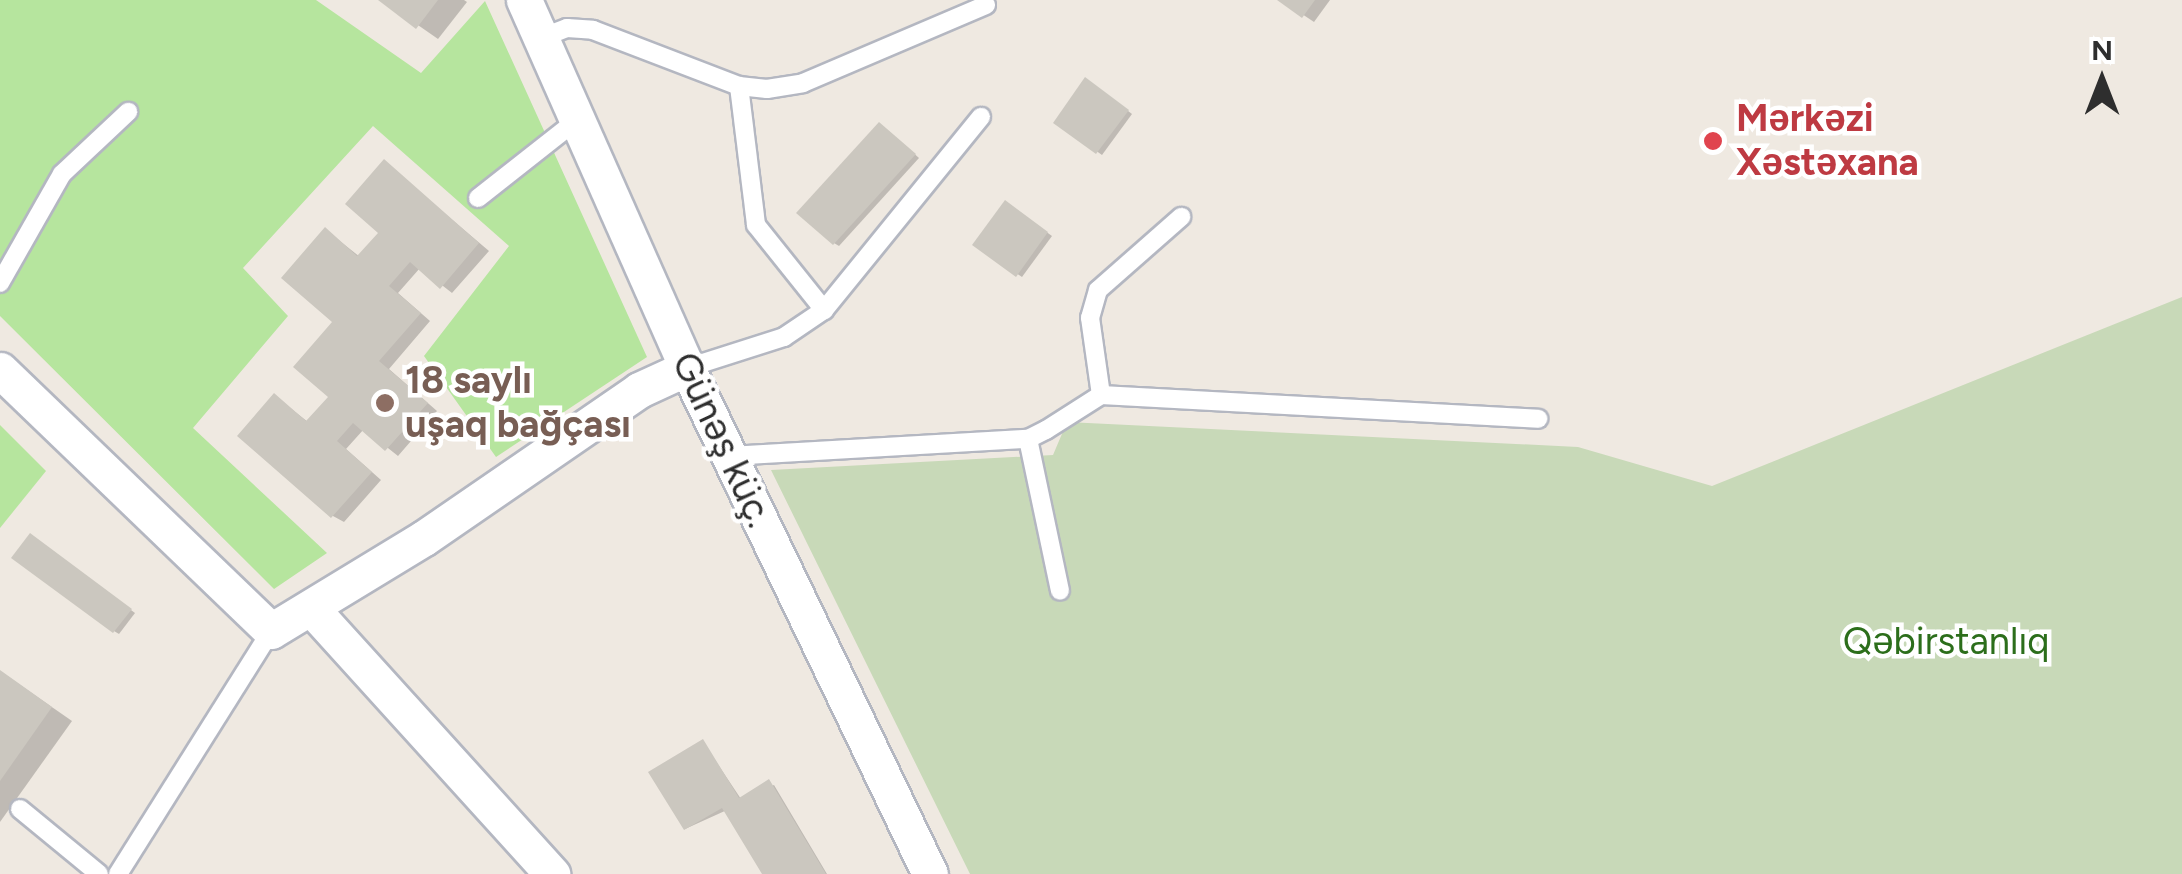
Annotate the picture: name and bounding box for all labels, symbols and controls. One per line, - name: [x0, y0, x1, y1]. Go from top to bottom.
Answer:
- north arrow: [2052, 30, 2152, 130]
- text: N: [2091, 33, 2113, 67]
- place label: Mərkəzi Xəstəxana: [1736, 96, 1919, 185]
- marker: Mərkəzi Xəstəxana: [1700, 128, 1726, 154]
- street label: Günəş küç.: [662, 345, 782, 535]
- place label: 18 saylı uşaq bağçası: [405, 358, 631, 448]
- marker: 18 saylı uşaq bağçası: [374, 392, 396, 414]
- park label: Qəbirstanlıq: [1843, 619, 2049, 665]

